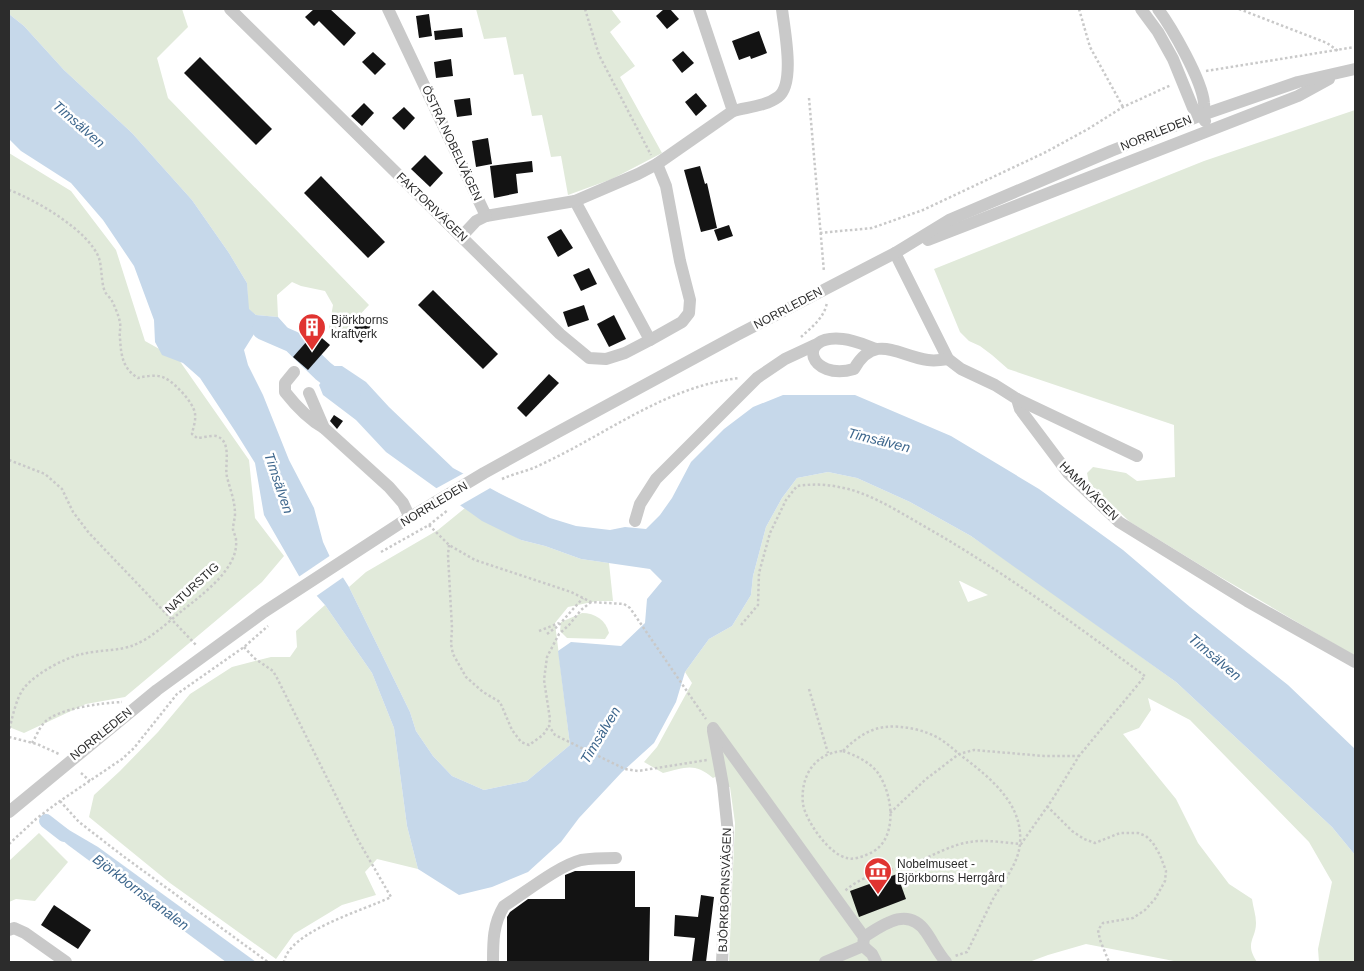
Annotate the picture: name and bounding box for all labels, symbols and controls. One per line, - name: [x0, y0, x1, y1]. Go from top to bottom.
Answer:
- street label: ÖSTRA NOBELVÄGEN: [419, 83, 485, 203]
- water label: Timsälven: [50, 97, 108, 151]
- street label: NORRLEDEN: [1118, 112, 1194, 154]
- street label: FAKTORIVÄGEN: [394, 170, 470, 244]
- street label: NORRLEDEN: [751, 284, 825, 332]
- building icon: Björkborns kraftverk: [297, 312, 327, 351]
- place label: Björkborns kraftverk: [331, 313, 388, 341]
- water label: Timsälven: [846, 425, 912, 456]
- water label: Timsälven: [261, 450, 297, 516]
- street label: HAMNVÄGEN: [1057, 459, 1121, 523]
- street label: NORRLEDEN: [398, 479, 470, 529]
- street label: NATURSTIG: [162, 560, 222, 616]
- water label: Timsälven: [1185, 630, 1245, 684]
- water label: Timsälven: [577, 703, 623, 766]
- street label: NORRLEDEN: [67, 705, 135, 763]
- street label: BJÖRKBORNSVÄGEN: [716, 827, 734, 953]
- water label: Björkbornskanalen: [90, 851, 192, 933]
- museum icon: Nobelmuseet - Björkborns Herrgård: [863, 856, 893, 895]
- place label: Nobelmuseet - Björkborns Herrgård: [897, 857, 1005, 885]

